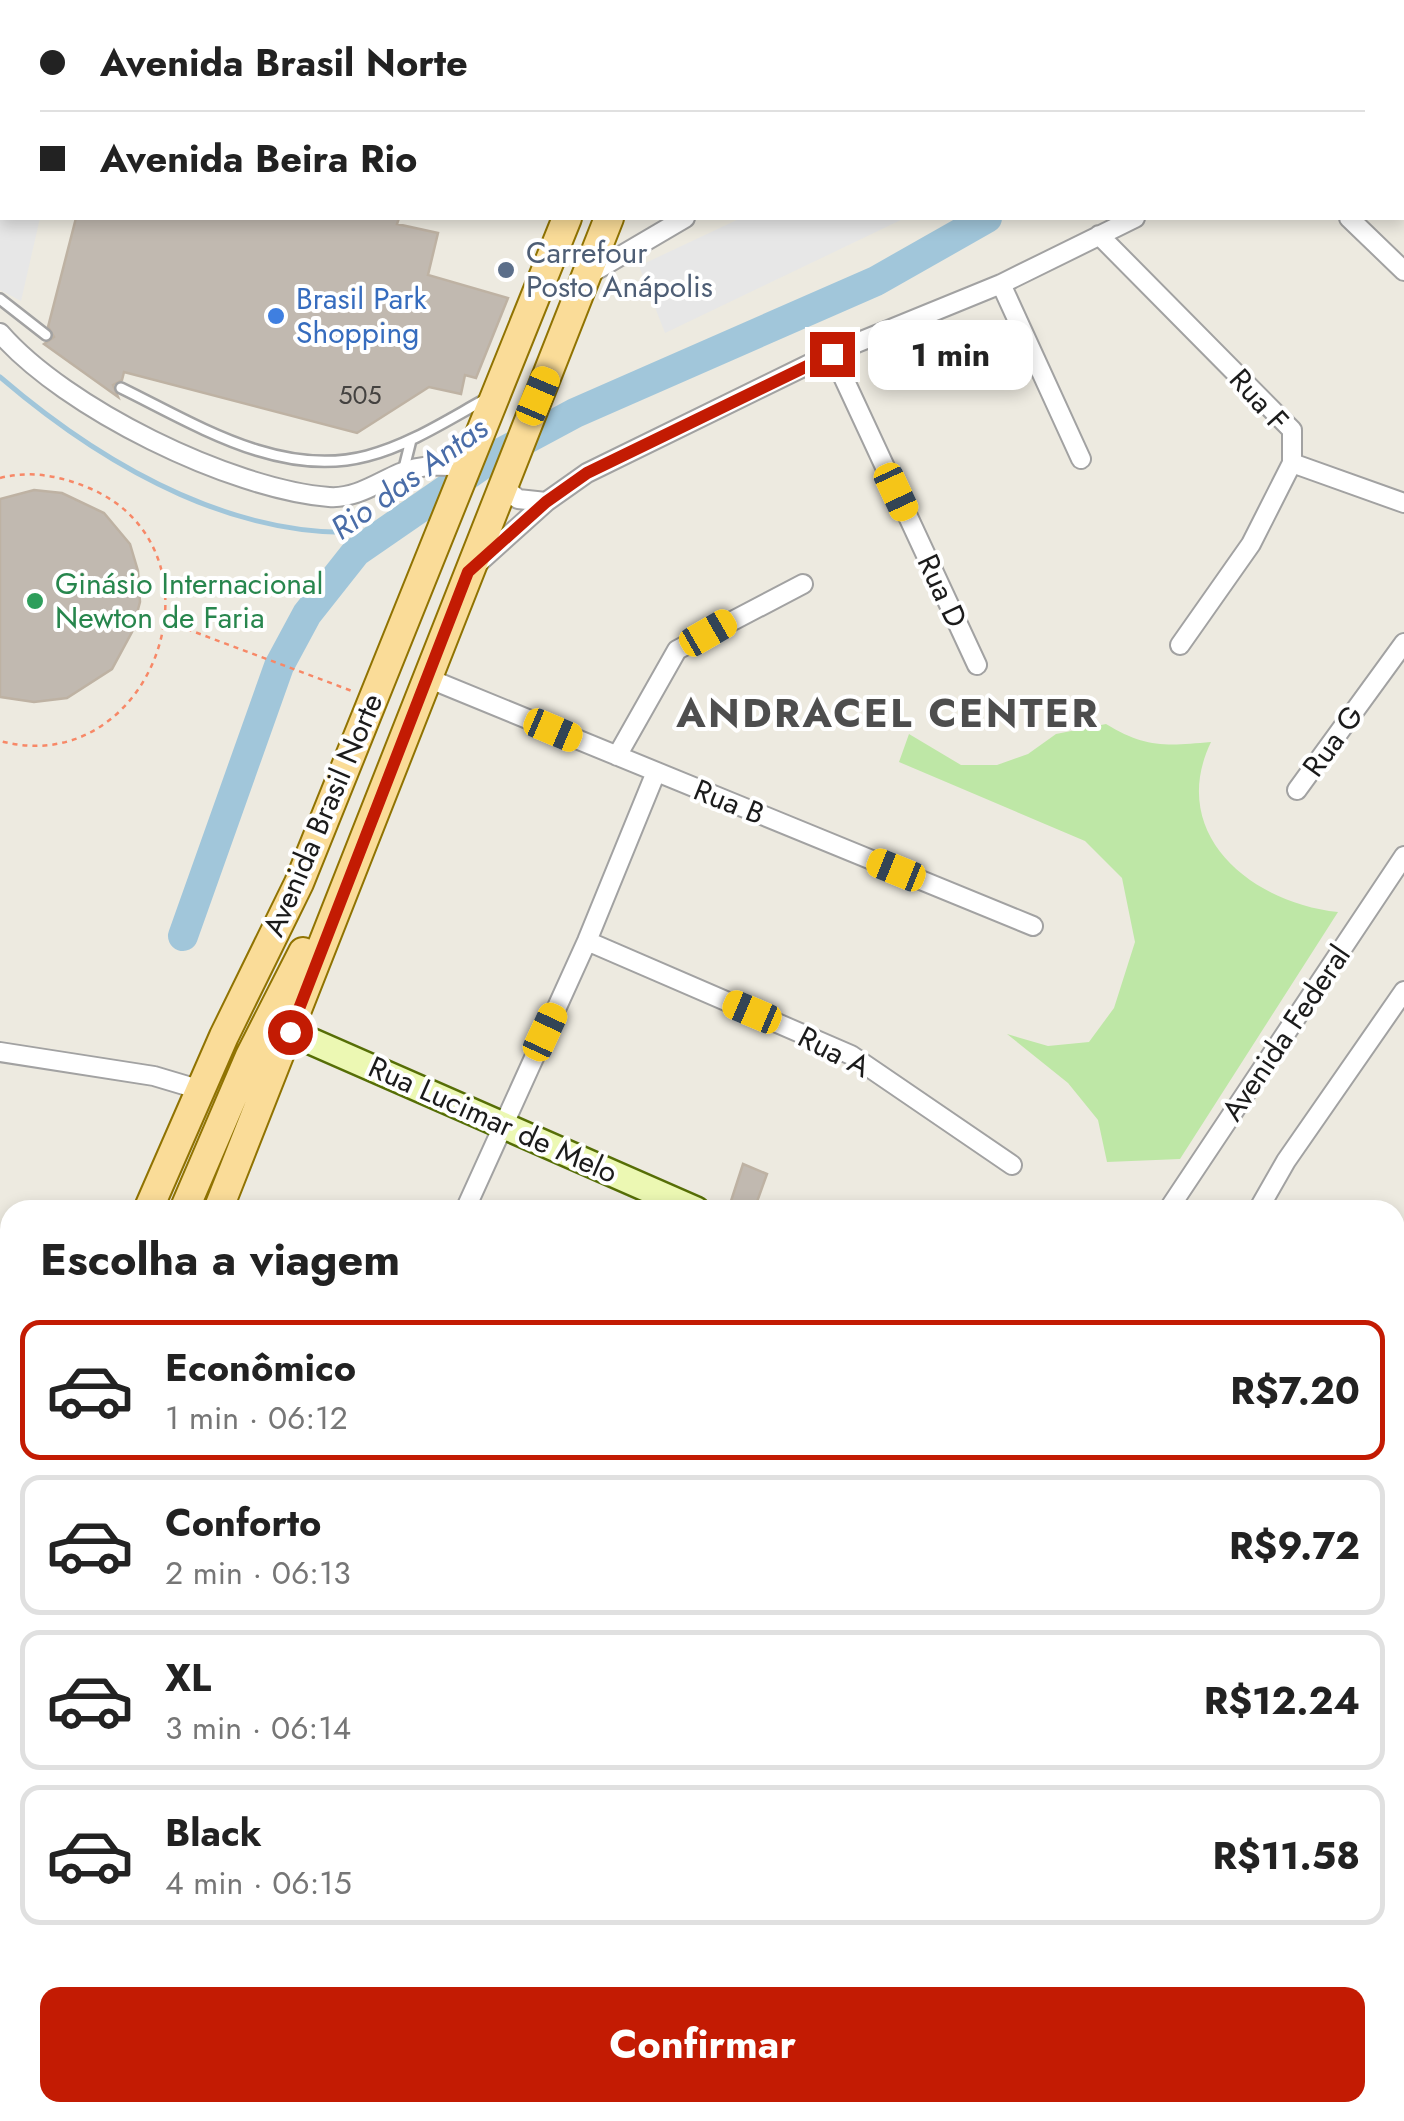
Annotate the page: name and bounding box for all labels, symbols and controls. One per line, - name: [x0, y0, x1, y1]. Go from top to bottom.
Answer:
- text: Avenida Brasil Norte: [100, 35, 468, 90]
- text: Avenida Beira Rio: [100, 131, 417, 186]
- place label: Carrefour Posto Anápolis: [526, 231, 713, 308]
- marker: Carrefour Posto Anápolis: [495, 259, 517, 281]
- place label: Brasil Park Shopping: [296, 277, 428, 354]
- marker: Brasil Park Shopping: [265, 305, 287, 327]
- callout: 1 min: [867, 319, 1032, 389]
- route end: [810, 332, 855, 377]
- text: 1 min: [911, 332, 990, 378]
- street label: Rua F: [1220, 359, 1299, 440]
- car: [512, 363, 564, 429]
- house number: 505: [338, 377, 382, 413]
- water label: Rio das Antas: [321, 405, 497, 551]
- car: [870, 458, 922, 526]
- street label: Rua D: [907, 547, 978, 634]
- place label: Ginásio Internacional Newton de Faria: [55, 562, 323, 639]
- marker: Ginásio Internacional Newton de Faria: [24, 590, 46, 612]
- car: [675, 605, 741, 661]
- district label: ANDRACEL CENTER: [675, 684, 1100, 742]
- street label: Avenida Brasil Norte: [252, 687, 393, 943]
- street label: Rua G: [1292, 696, 1373, 785]
- car: [520, 704, 586, 756]
- street label: Rua B: [687, 768, 771, 835]
- car: [863, 845, 929, 895]
- street label: Avenida Federal: [1211, 936, 1361, 1129]
- car: [719, 986, 785, 1038]
- car: [519, 998, 571, 1066]
- route start: [268, 1010, 313, 1055]
- street label: Rua A: [791, 1015, 878, 1088]
- street label: Rua Lucimar de Melo: [362, 1045, 625, 1194]
- text: Escolha a viagem: [40, 1227, 400, 1292]
- text: Econômico: [165, 1340, 356, 1395]
- icon: car: [45, 1345, 135, 1435]
- text: R$7.20: [1230, 1363, 1360, 1418]
- text: 1 min · 06:12: [165, 1395, 348, 1441]
- text: Conforto: [165, 1495, 322, 1550]
- icon: car: [45, 1500, 135, 1590]
- text: R$9.72: [1229, 1518, 1360, 1573]
- text: 2 min · 06:13: [165, 1550, 351, 1596]
- text: XL: [165, 1650, 211, 1705]
- icon: car: [45, 1655, 135, 1745]
- text: R$12.24: [1204, 1673, 1360, 1728]
- text: 3 min · 06:14: [165, 1705, 351, 1751]
- text: Black: [165, 1805, 262, 1860]
- icon: car: [45, 1810, 135, 1900]
- text: R$11.58: [1213, 1828, 1360, 1883]
- text: 4 min · 06:15: [165, 1860, 352, 1906]
- button: Confirmar: [40, 1987, 1365, 2102]

